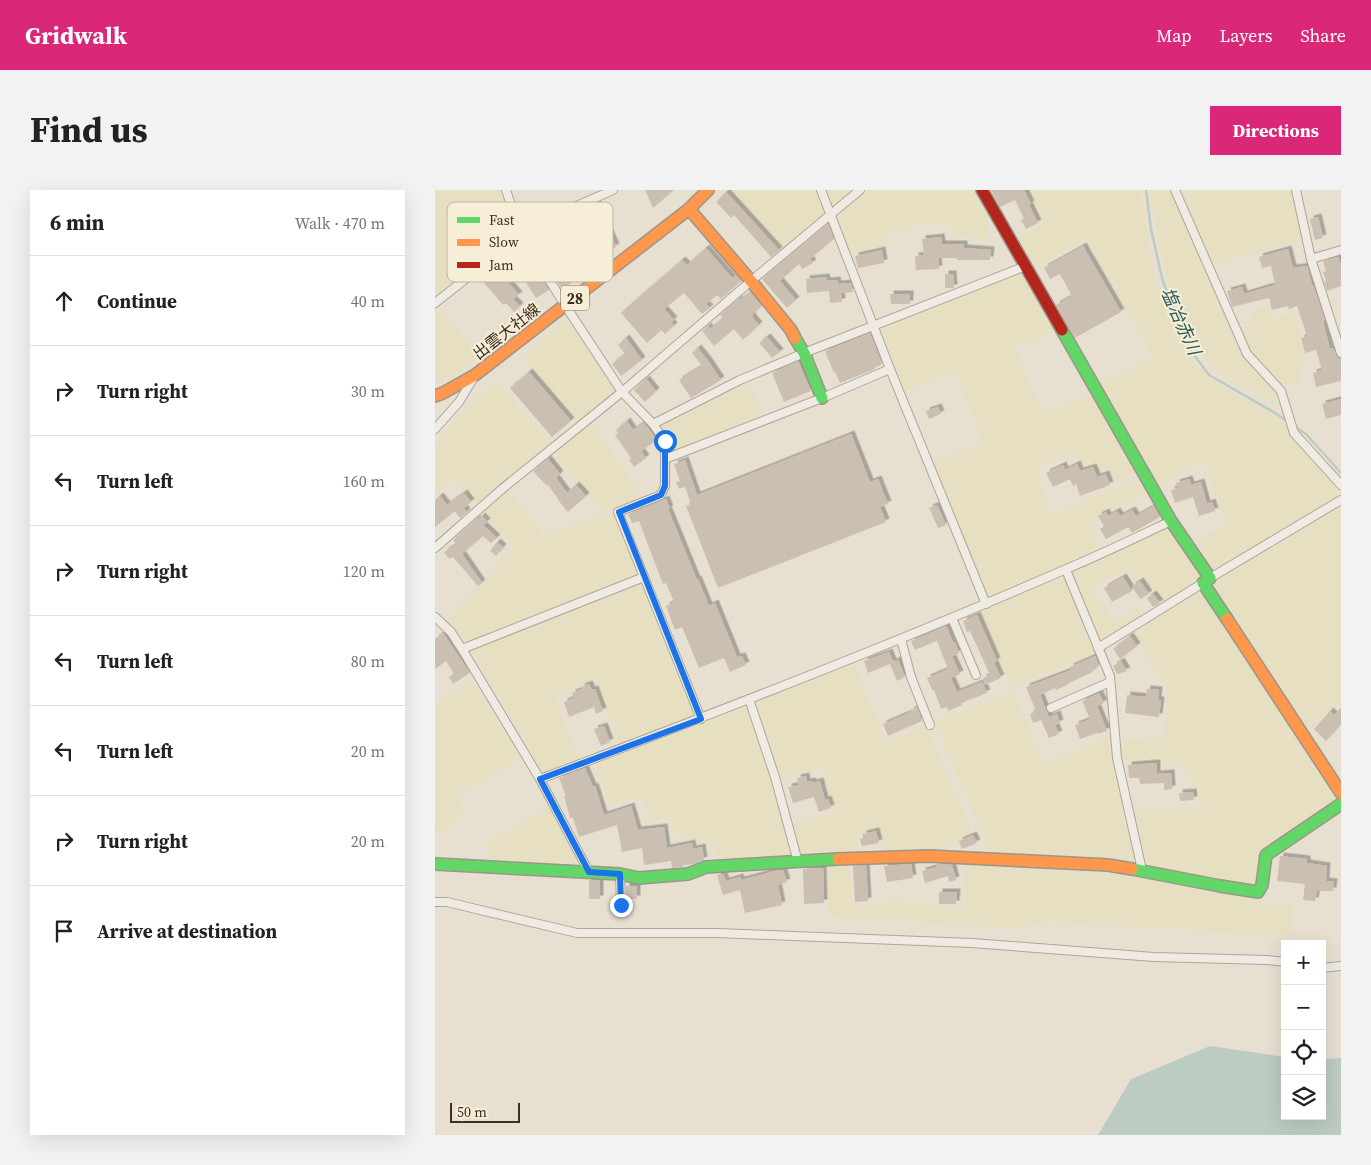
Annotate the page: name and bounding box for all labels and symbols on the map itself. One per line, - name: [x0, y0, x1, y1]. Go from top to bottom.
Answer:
- legend: [447, 202, 613, 282]
- text: Fast: [489, 210, 515, 230]
- text: Slow: [489, 232, 519, 252]
- text: Jam: [488, 255, 514, 275]
- water label: 塩冶赤川: [1155, 283, 1208, 361]
- road number: 28: [561, 286, 589, 310]
- street label: 出雲大社線: [468, 298, 544, 364]
- route start: [654, 430, 677, 453]
- route end: [610, 894, 633, 917]
- scale bar: [450, 1100, 520, 1123]

